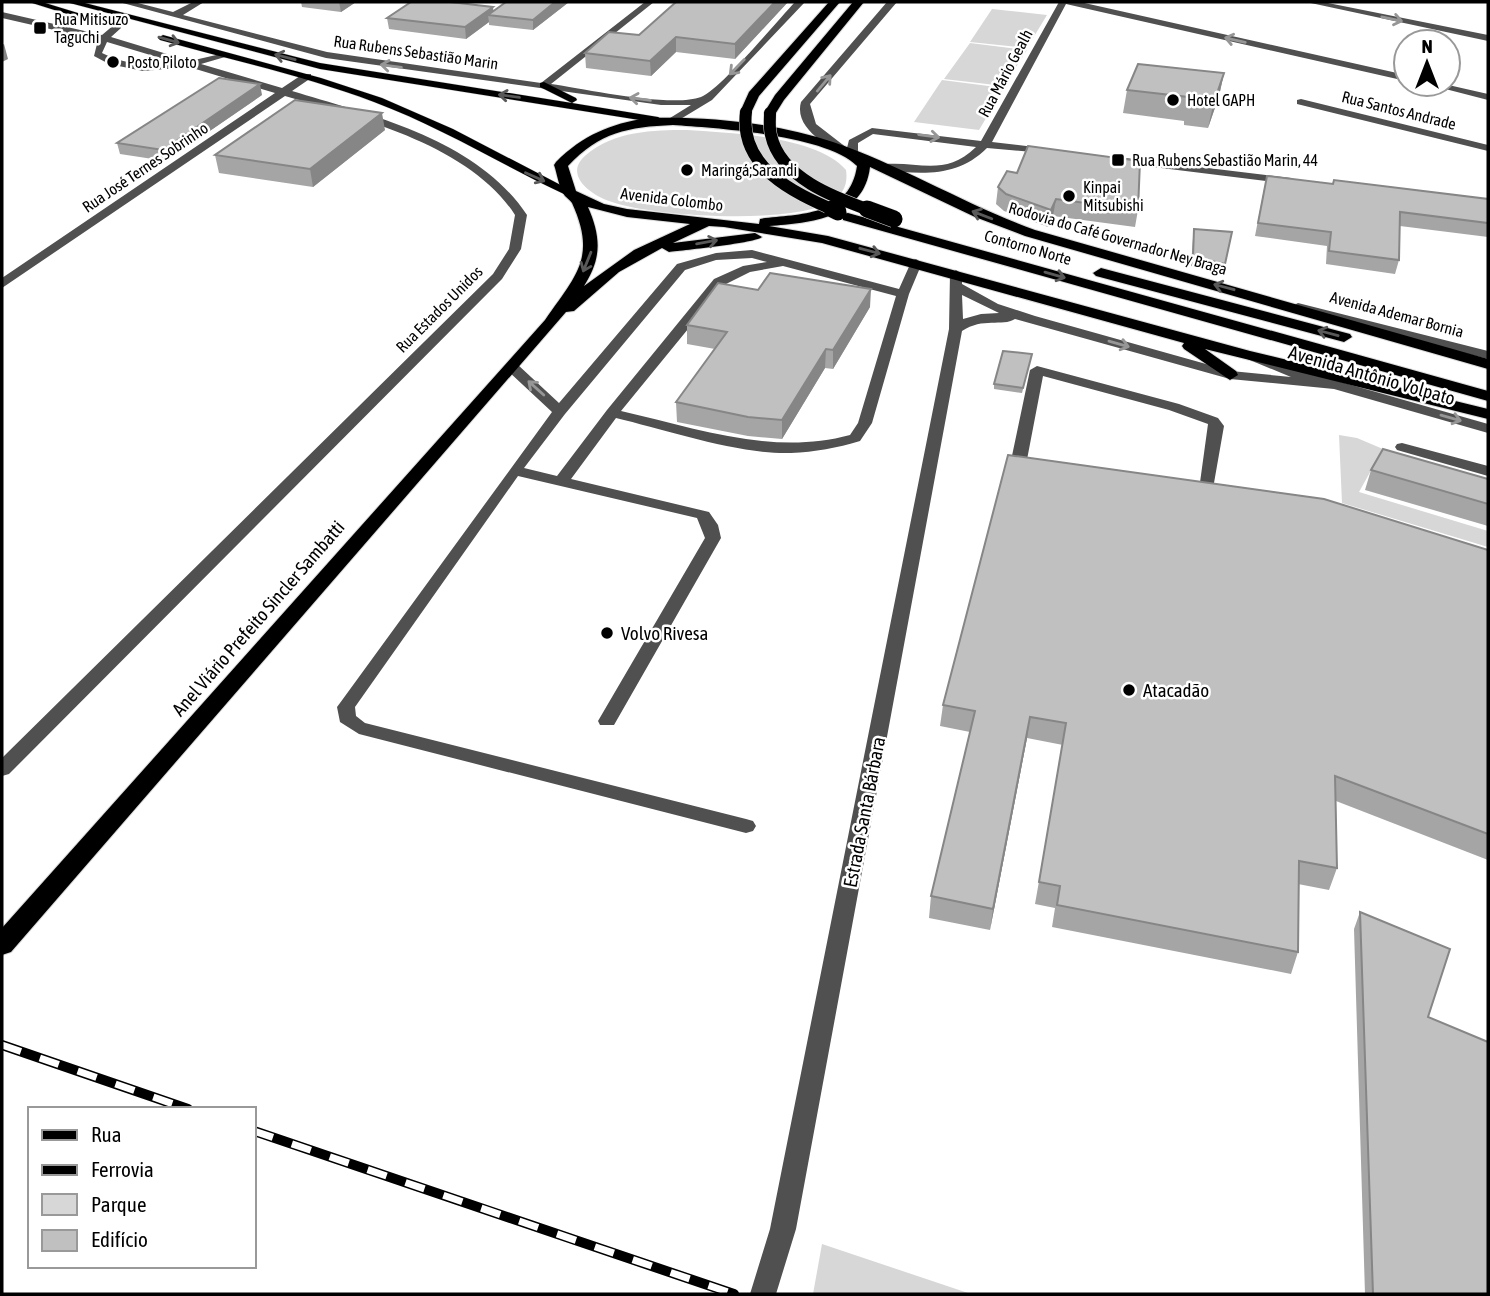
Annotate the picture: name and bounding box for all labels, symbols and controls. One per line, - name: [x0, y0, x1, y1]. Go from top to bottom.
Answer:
- place label: Rua Mitisuzo Taguchi: [54, 10, 129, 47]
- one-way arrow: [1380, 12, 1403, 26]
- marker: Rua Mitisuzo Taguchi: [32, 20, 48, 36]
- street label: Rua Mário Gealh: [974, 26, 1036, 120]
- north arrow: [1392, 28, 1462, 98]
- street label: Rua Rubens Sebastião Marin: [333, 32, 499, 72]
- one-way arrow: [1224, 32, 1247, 46]
- one-way arrow: [157, 34, 180, 47]
- text: N: [1421, 35, 1433, 57]
- one-way arrow: [275, 50, 297, 63]
- place label: Posto Piloto: [127, 53, 197, 71]
- marker: Posto Piloto: [105, 54, 121, 70]
- one-way arrow: [729, 58, 746, 76]
- one-way arrow: [380, 59, 403, 72]
- one-way arrow: [816, 74, 832, 92]
- street label: Rua Santos Andrade: [1340, 87, 1458, 133]
- one-way arrow: [498, 90, 521, 103]
- place label: Hotel GAPH: [1187, 91, 1255, 109]
- one-way arrow: [630, 92, 652, 105]
- marker: Hotel GAPH: [1165, 92, 1181, 108]
- street label: Rua José Ternes Sobrinho: [79, 118, 211, 216]
- one-way arrow: [917, 130, 940, 143]
- place label: Rua Rubens Sebastião Marin, 44: [1132, 151, 1318, 169]
- marker: Rua Rubens Sebastião Marin, 44: [1110, 152, 1126, 168]
- place label: Maringá;Sarandi: [701, 161, 797, 180]
- marker: Maringá;Sarandi: [679, 162, 695, 178]
- one-way arrow: [523, 171, 545, 184]
- place label: Kinpai Mitsubishi: [1083, 178, 1144, 214]
- street label: Avenida Colombo: [620, 184, 724, 214]
- marker: Kinpai Mitsubishi: [1061, 188, 1077, 204]
- street label: Rodovia do Café Governador Ney Braga: [1006, 198, 1229, 279]
- one-way arrow: [972, 208, 994, 220]
- street label: Contorno Norte: [982, 226, 1074, 268]
- one-way arrow: [695, 235, 718, 248]
- one-way arrow: [858, 245, 881, 258]
- one-way arrow: [580, 251, 593, 273]
- street label: Rua Estados Unidos: [392, 262, 486, 356]
- one-way arrow: [1044, 269, 1066, 282]
- one-way arrow: [1213, 280, 1235, 293]
- street label: Avenida Ademar Bornia: [1328, 288, 1466, 340]
- one-way arrow: [1317, 326, 1339, 339]
- one-way arrow: [1107, 338, 1130, 351]
- street label: Avenida Antônio Volpato: [1286, 341, 1458, 409]
- one-way arrow: [528, 380, 545, 397]
- one-way arrow: [1440, 413, 1462, 426]
- street label: Anel Viário Prefeito Sincler Sambatti: [167, 516, 349, 720]
- place label: Volvo Rivesa: [621, 622, 708, 644]
- marker: Volvo Rivesa: [599, 625, 615, 641]
- place label: Atacadão: [1143, 679, 1209, 701]
- marker: Atacadão: [1121, 682, 1137, 698]
- street label: Estrada Santa Bárbara: [839, 735, 889, 889]
- legend: [28, 1107, 256, 1268]
- text: Rua: [91, 1122, 121, 1146]
- text: Ferrovia: [91, 1157, 154, 1181]
- text: Parque: [91, 1192, 146, 1216]
- text: Edifício: [91, 1227, 148, 1251]

